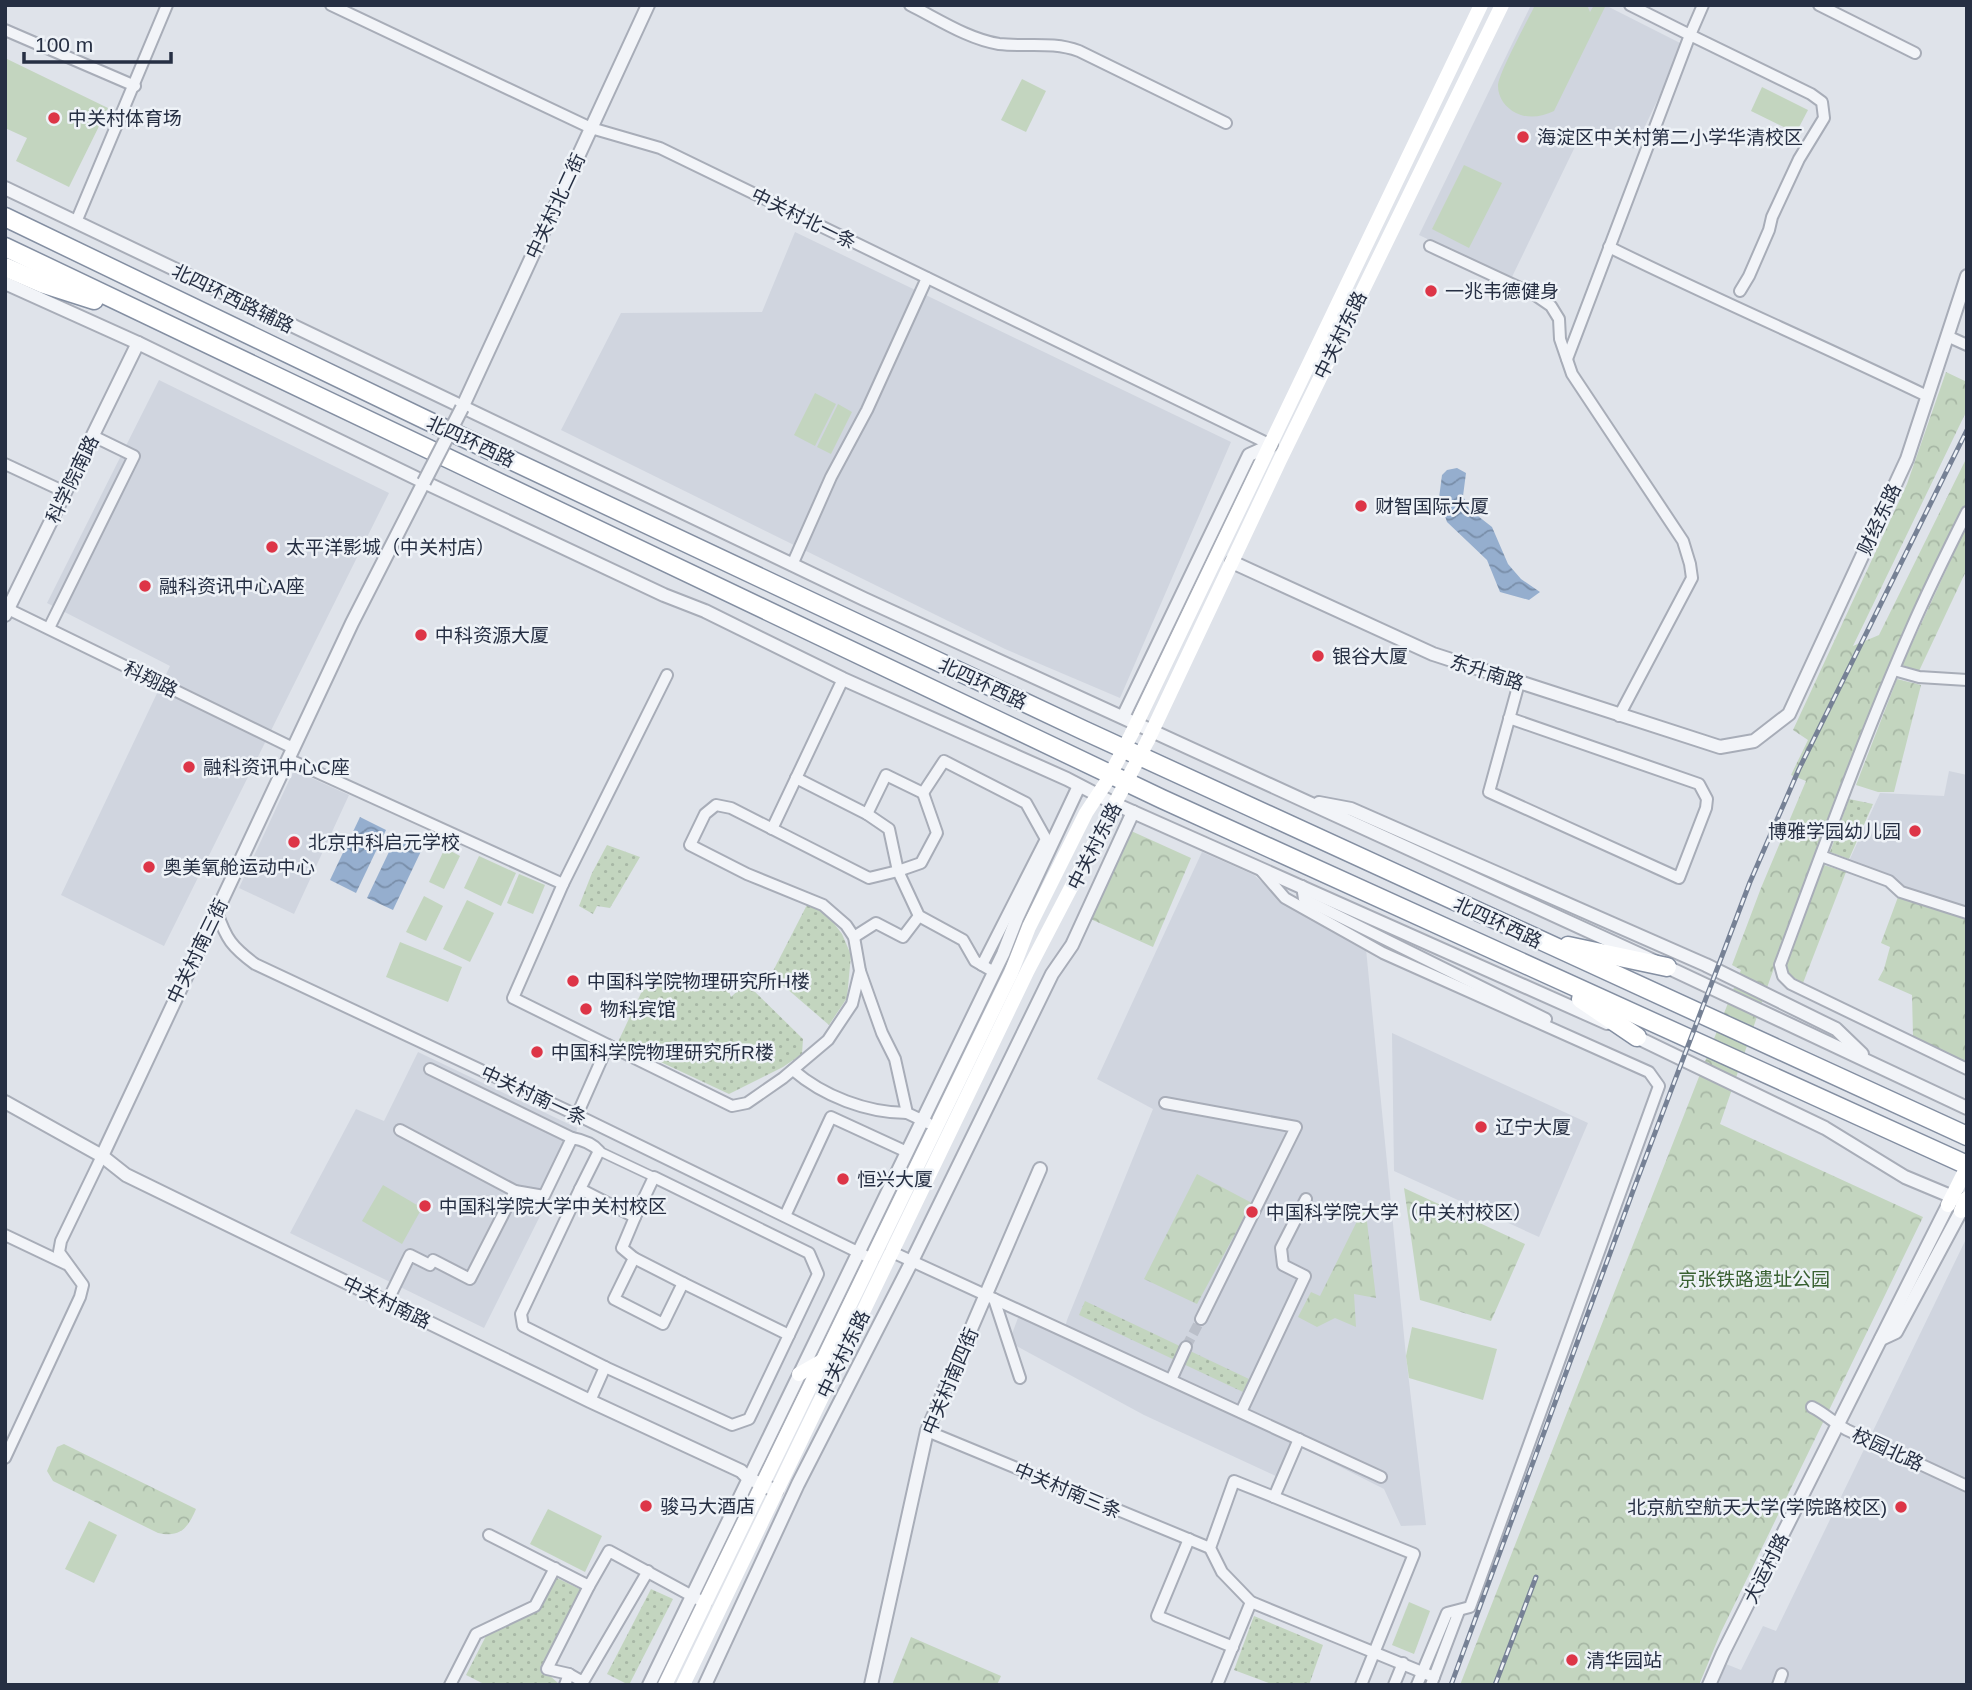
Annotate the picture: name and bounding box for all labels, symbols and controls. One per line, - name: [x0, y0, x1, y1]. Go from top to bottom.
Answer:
- scale bar: [24, 21, 172, 65]
- text: 100 m: [35, 33, 93, 56]
- place label: 中关村体育场: [68, 108, 182, 129]
- marker: 中关村体育场: [46, 110, 62, 126]
- place label: 海淀区中关村第二小学华清校区: [1537, 127, 1803, 148]
- marker: 海淀区中关村第二小学华清校区: [1515, 129, 1531, 145]
- street label: 中关村北二街: [522, 150, 589, 262]
- street label: 中关村北一条: [748, 184, 860, 253]
- street label: 北四环西路辅路: [168, 260, 297, 337]
- place label: 一兆韦德健身: [1445, 281, 1559, 302]
- marker: 一兆韦德健身: [1423, 283, 1439, 299]
- street label: 中关村东路: [1310, 288, 1371, 383]
- street label: 北四环西路: [423, 412, 518, 471]
- street label: 科学院南路: [42, 432, 103, 527]
- street label: 财经东路: [1854, 480, 1905, 558]
- place label: 财智国际大厦: [1375, 496, 1489, 517]
- marker: 财智国际大厦: [1353, 498, 1369, 514]
- place label: 太平洋影城（中关村店）: [286, 537, 495, 558]
- marker: 太平洋影城（中关村店）: [264, 539, 280, 555]
- place label: 融科资讯中心A座: [159, 576, 305, 597]
- marker: 融科资讯中心A座: [137, 578, 153, 594]
- place label: 中科资源大厦: [435, 625, 549, 646]
- marker: 中科资源大厦: [413, 627, 429, 643]
- place label: 银谷大厦: [1332, 646, 1408, 667]
- marker: 银谷大厦: [1310, 648, 1326, 664]
- street label: 东升南路: [1447, 651, 1526, 694]
- street label: 北四环西路: [935, 654, 1030, 713]
- street label: 科翔路: [121, 658, 181, 701]
- place label: 融科资讯中心C座: [203, 757, 350, 778]
- marker: 融科资讯中心C座: [181, 759, 197, 775]
- street label: 中关村东路: [1064, 799, 1125, 893]
- place label: 博雅学园幼儿园: [1768, 821, 1901, 842]
- marker: 博雅学园幼儿园: [1907, 823, 1923, 839]
- place label: 北京中科启元学校: [308, 832, 460, 853]
- marker: 北京中科启元学校: [286, 834, 302, 850]
- place label: 奥美氧舱运动中心: [163, 857, 315, 878]
- marker: 奥美氧舱运动中心: [141, 859, 157, 875]
- street label: 北四环西路: [1450, 893, 1545, 952]
- street label: 中关村南三街: [163, 895, 232, 1007]
- place label: 中国科学院物理研究所H楼: [587, 971, 810, 992]
- marker: 中国科学院物理研究所H楼: [565, 973, 581, 989]
- place label: 物科宾馆: [600, 999, 676, 1020]
- marker: 物科宾馆: [578, 1001, 594, 1017]
- place label: 中国科学院物理研究所R楼: [551, 1042, 774, 1063]
- marker: 中国科学院物理研究所R楼: [529, 1044, 545, 1060]
- street label: 中关村南一条: [478, 1062, 590, 1129]
- place label: 辽宁大厦: [1495, 1117, 1571, 1138]
- marker: 辽宁大厦: [1473, 1119, 1489, 1135]
- place label: 恒兴大厦: [857, 1169, 933, 1190]
- marker: 恒兴大厦: [835, 1171, 851, 1187]
- place label: 中国科学院大学中关村校区: [439, 1196, 667, 1217]
- marker: 中国科学院大学中关村校区: [417, 1198, 433, 1214]
- place label: 中国科学院大学（中关村校区）: [1266, 1202, 1532, 1223]
- marker: 中国科学院大学（中关村校区）: [1244, 1204, 1260, 1220]
- park label: 京张铁路遗址公园: [1678, 1269, 1830, 1290]
- street label: 中关村南路: [339, 1272, 434, 1333]
- street label: 中关村东路: [813, 1307, 874, 1402]
- street label: 中关村南四街: [919, 1325, 982, 1438]
- street label: 校园北路: [1849, 1424, 1927, 1475]
- street label: 中关村南三条: [1011, 1459, 1124, 1522]
- place label: 骏马大酒店: [660, 1496, 755, 1517]
- place label: 北京航空航天大学(学院路校区): [1627, 1497, 1887, 1518]
- marker: 骏马大酒店: [638, 1498, 654, 1514]
- marker: 北京航空航天大学(学院路校区): [1893, 1499, 1909, 1515]
- street label: 大运村路: [1740, 1530, 1793, 1607]
- place label: 清华园站: [1586, 1650, 1662, 1671]
- marker: 清华园站: [1564, 1652, 1580, 1668]

